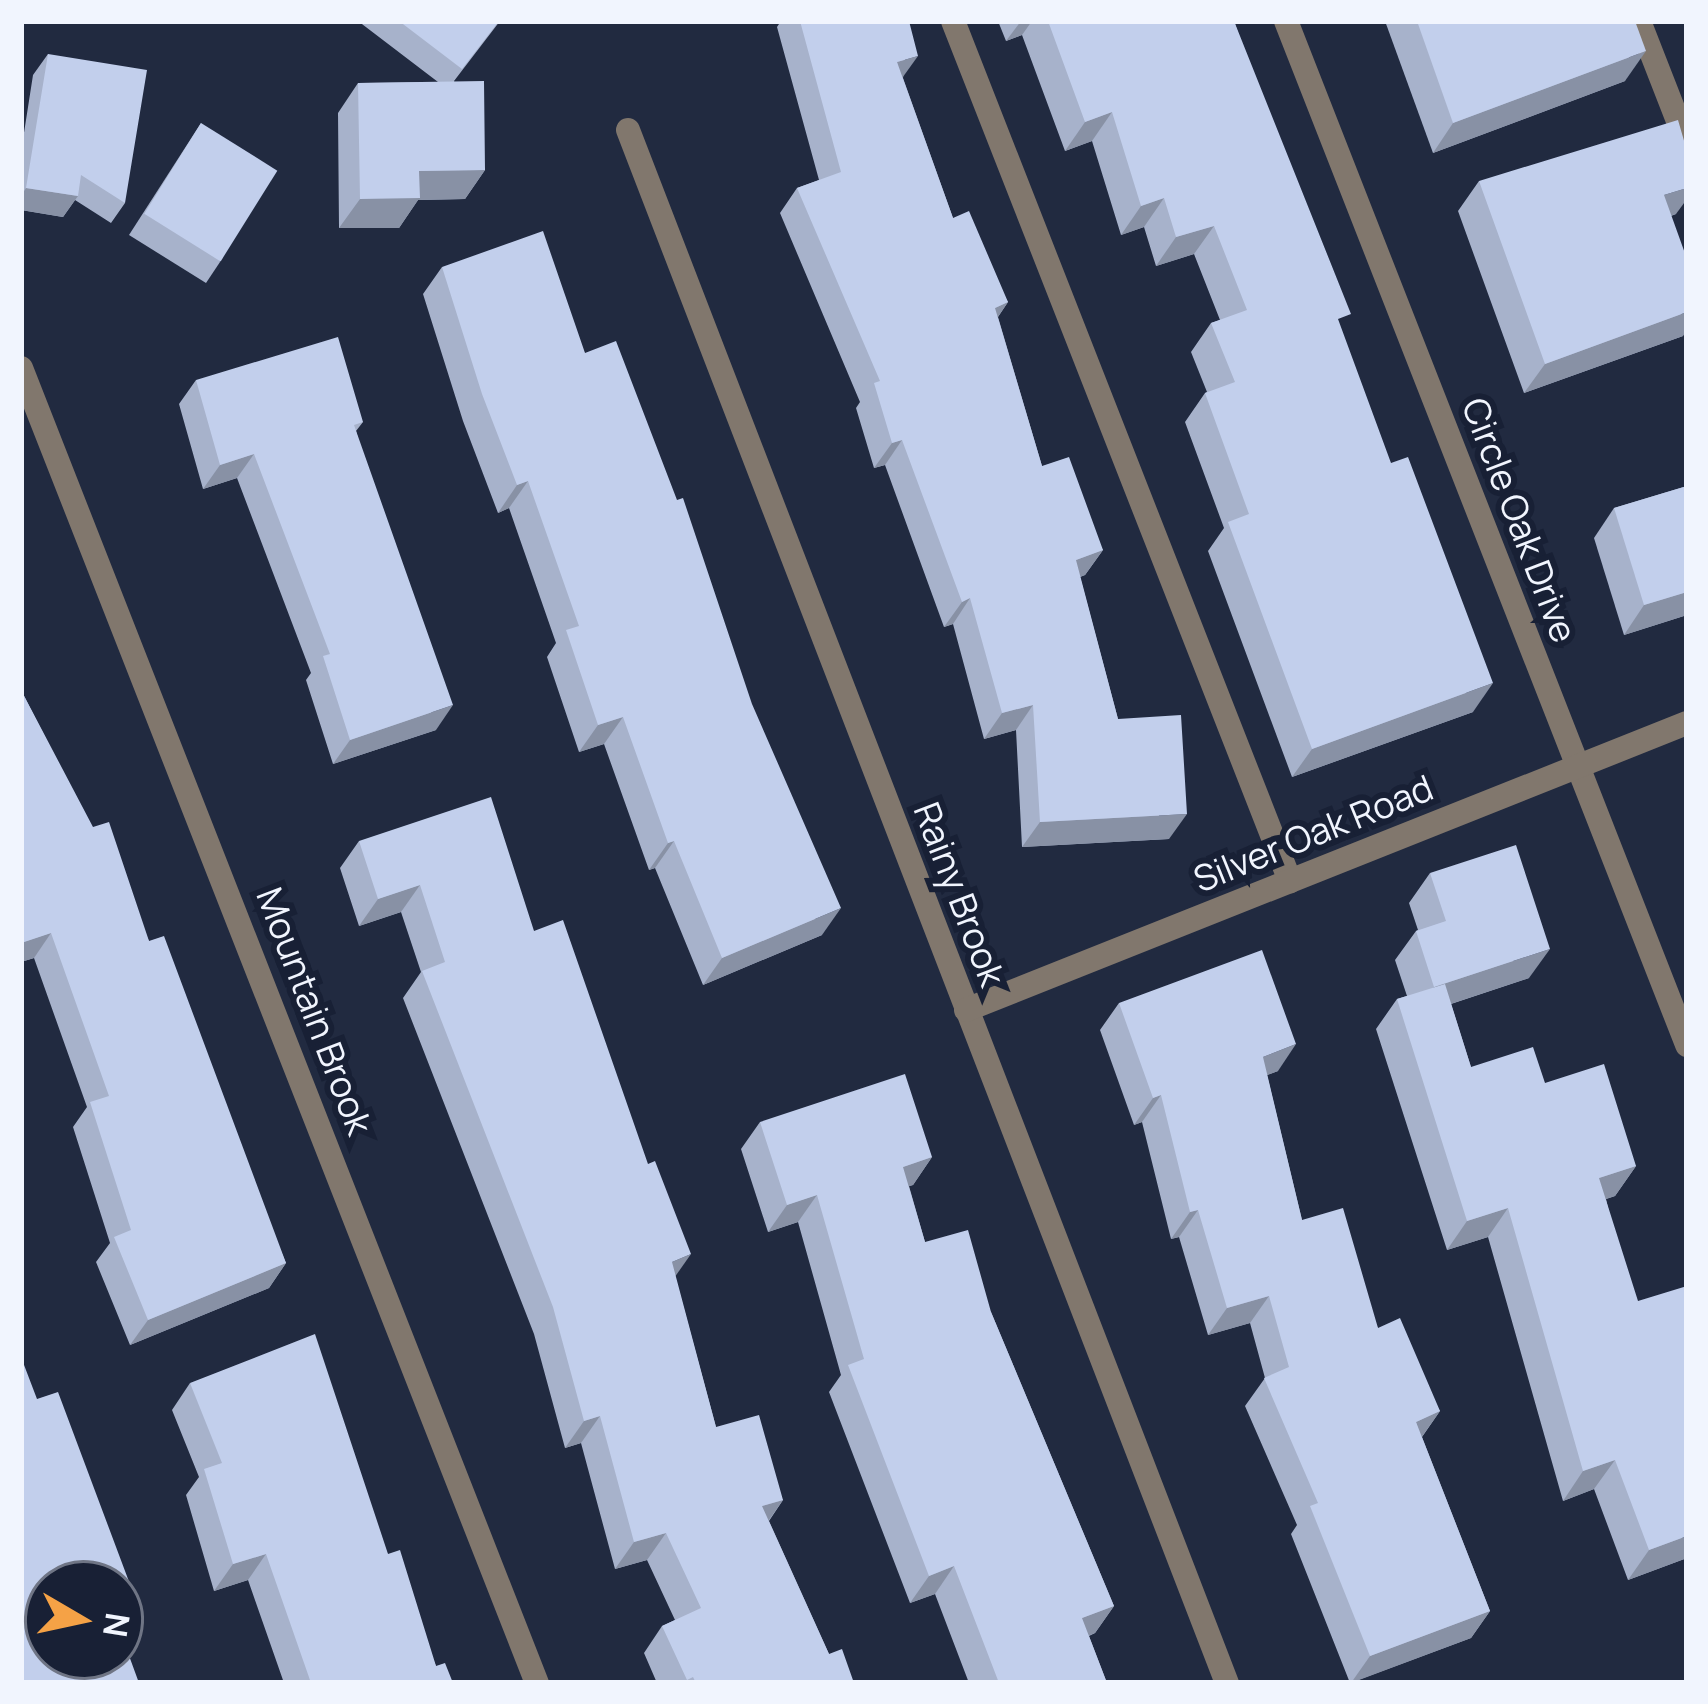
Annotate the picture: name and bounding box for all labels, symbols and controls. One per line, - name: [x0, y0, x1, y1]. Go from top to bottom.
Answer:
- street label: Circle Oak Drive: [1454, 392, 1586, 648]
- street label: Silver Oak Road: [1187, 765, 1439, 901]
- street label: Rainy Brook: [905, 796, 1015, 992]
- street label: Mountain Brook: [248, 881, 382, 1141]
- north arrow: [24, 1560, 144, 1680]
- text: N: [93, 1610, 141, 1640]

